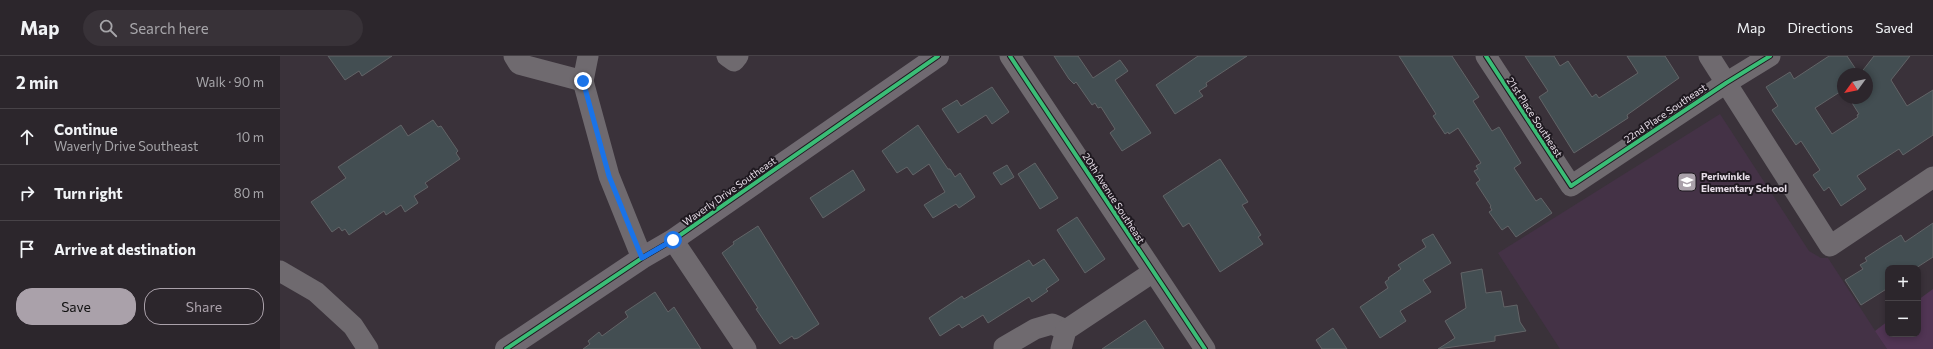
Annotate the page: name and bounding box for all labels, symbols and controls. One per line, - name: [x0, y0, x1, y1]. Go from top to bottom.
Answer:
- search box: [83, 10, 363, 46]
- text: Map: [20, 16, 59, 39]
- icon: search: [97, 17, 119, 39]
- text: Search here: [129, 19, 209, 37]
- text: Map: [1737, 19, 1766, 36]
- text: Directions: [1788, 19, 1853, 36]
- text: Saved: [1875, 19, 1913, 36]
- north arrow: [1837, 68, 1873, 104]
- text: 2 min: [16, 72, 58, 93]
- route end: [574, 72, 592, 90]
- text: Walk · 90 m: [196, 74, 264, 90]
- street label: 21st Place Southeast: [1505, 75, 1565, 159]
- street label: 22nd Place Southeast: [1621, 81, 1709, 145]
- text: Continue: [54, 120, 118, 138]
- icon: ahead: [16, 126, 38, 148]
- text: 10 m: [236, 129, 264, 145]
- text: Waverly Drive Southeast: [54, 138, 198, 154]
- street label: 20th Avenue Southeast: [1080, 151, 1148, 245]
- street label: Waverly Drive Southeast: [680, 154, 778, 228]
- place label: Periwinkle Elementary School: [1701, 170, 1787, 194]
- school or university icon: Periwinkle Elementary School: [1676, 171, 1698, 193]
- icon: right: [16, 182, 38, 204]
- text: Turn right: [54, 184, 123, 202]
- text: 80 m: [234, 185, 264, 201]
- route start: [664, 231, 682, 249]
- icon: arrive: [16, 238, 38, 260]
- text: Arrive at destination: [54, 240, 196, 258]
- map controls: [1885, 265, 1921, 337]
- button: +: [1885, 265, 1921, 301]
- button: Save: [16, 288, 136, 325]
- button: Share: [144, 288, 264, 325]
- button: −: [1885, 301, 1921, 337]

